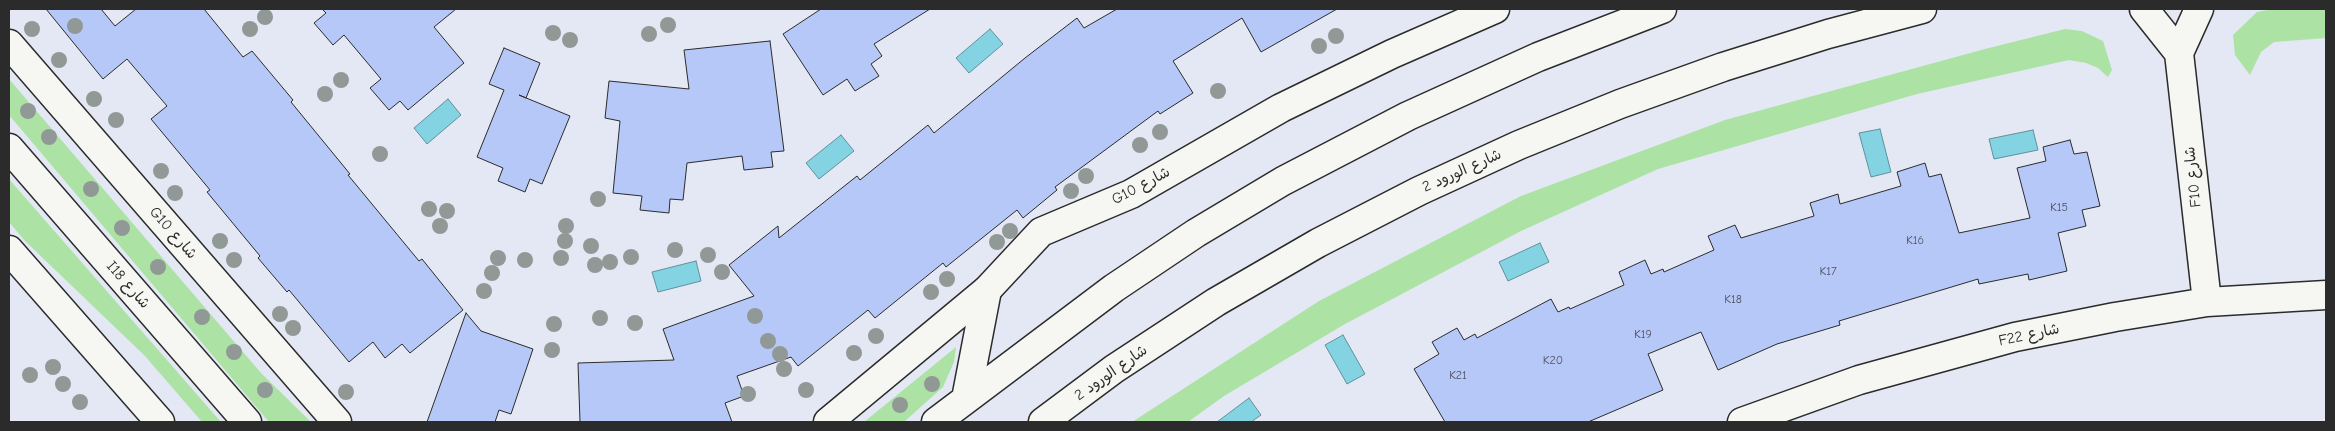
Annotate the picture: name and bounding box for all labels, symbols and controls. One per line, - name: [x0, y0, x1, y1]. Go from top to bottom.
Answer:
- street label: شارع الورود 2: [1420, 146, 1504, 196]
- street label: F10 شارع: [2181, 146, 2205, 208]
- street label: G10 شارع: [1109, 163, 1173, 209]
- house number: K15: [2050, 201, 2068, 215]
- street label: G10 شارع: [145, 203, 201, 263]
- house number: K16: [1906, 234, 1924, 248]
- street label: I18 شارع: [103, 258, 153, 312]
- house number: K17: [1819, 265, 1837, 279]
- house number: K18: [1724, 293, 1742, 307]
- street label: F22 شارع: [1997, 320, 2061, 350]
- house number: K19: [1634, 328, 1652, 342]
- street label: شارع الورود 2: [1071, 341, 1151, 405]
- house number: K20: [1543, 354, 1563, 368]
- house number: K21: [1449, 369, 1467, 383]

